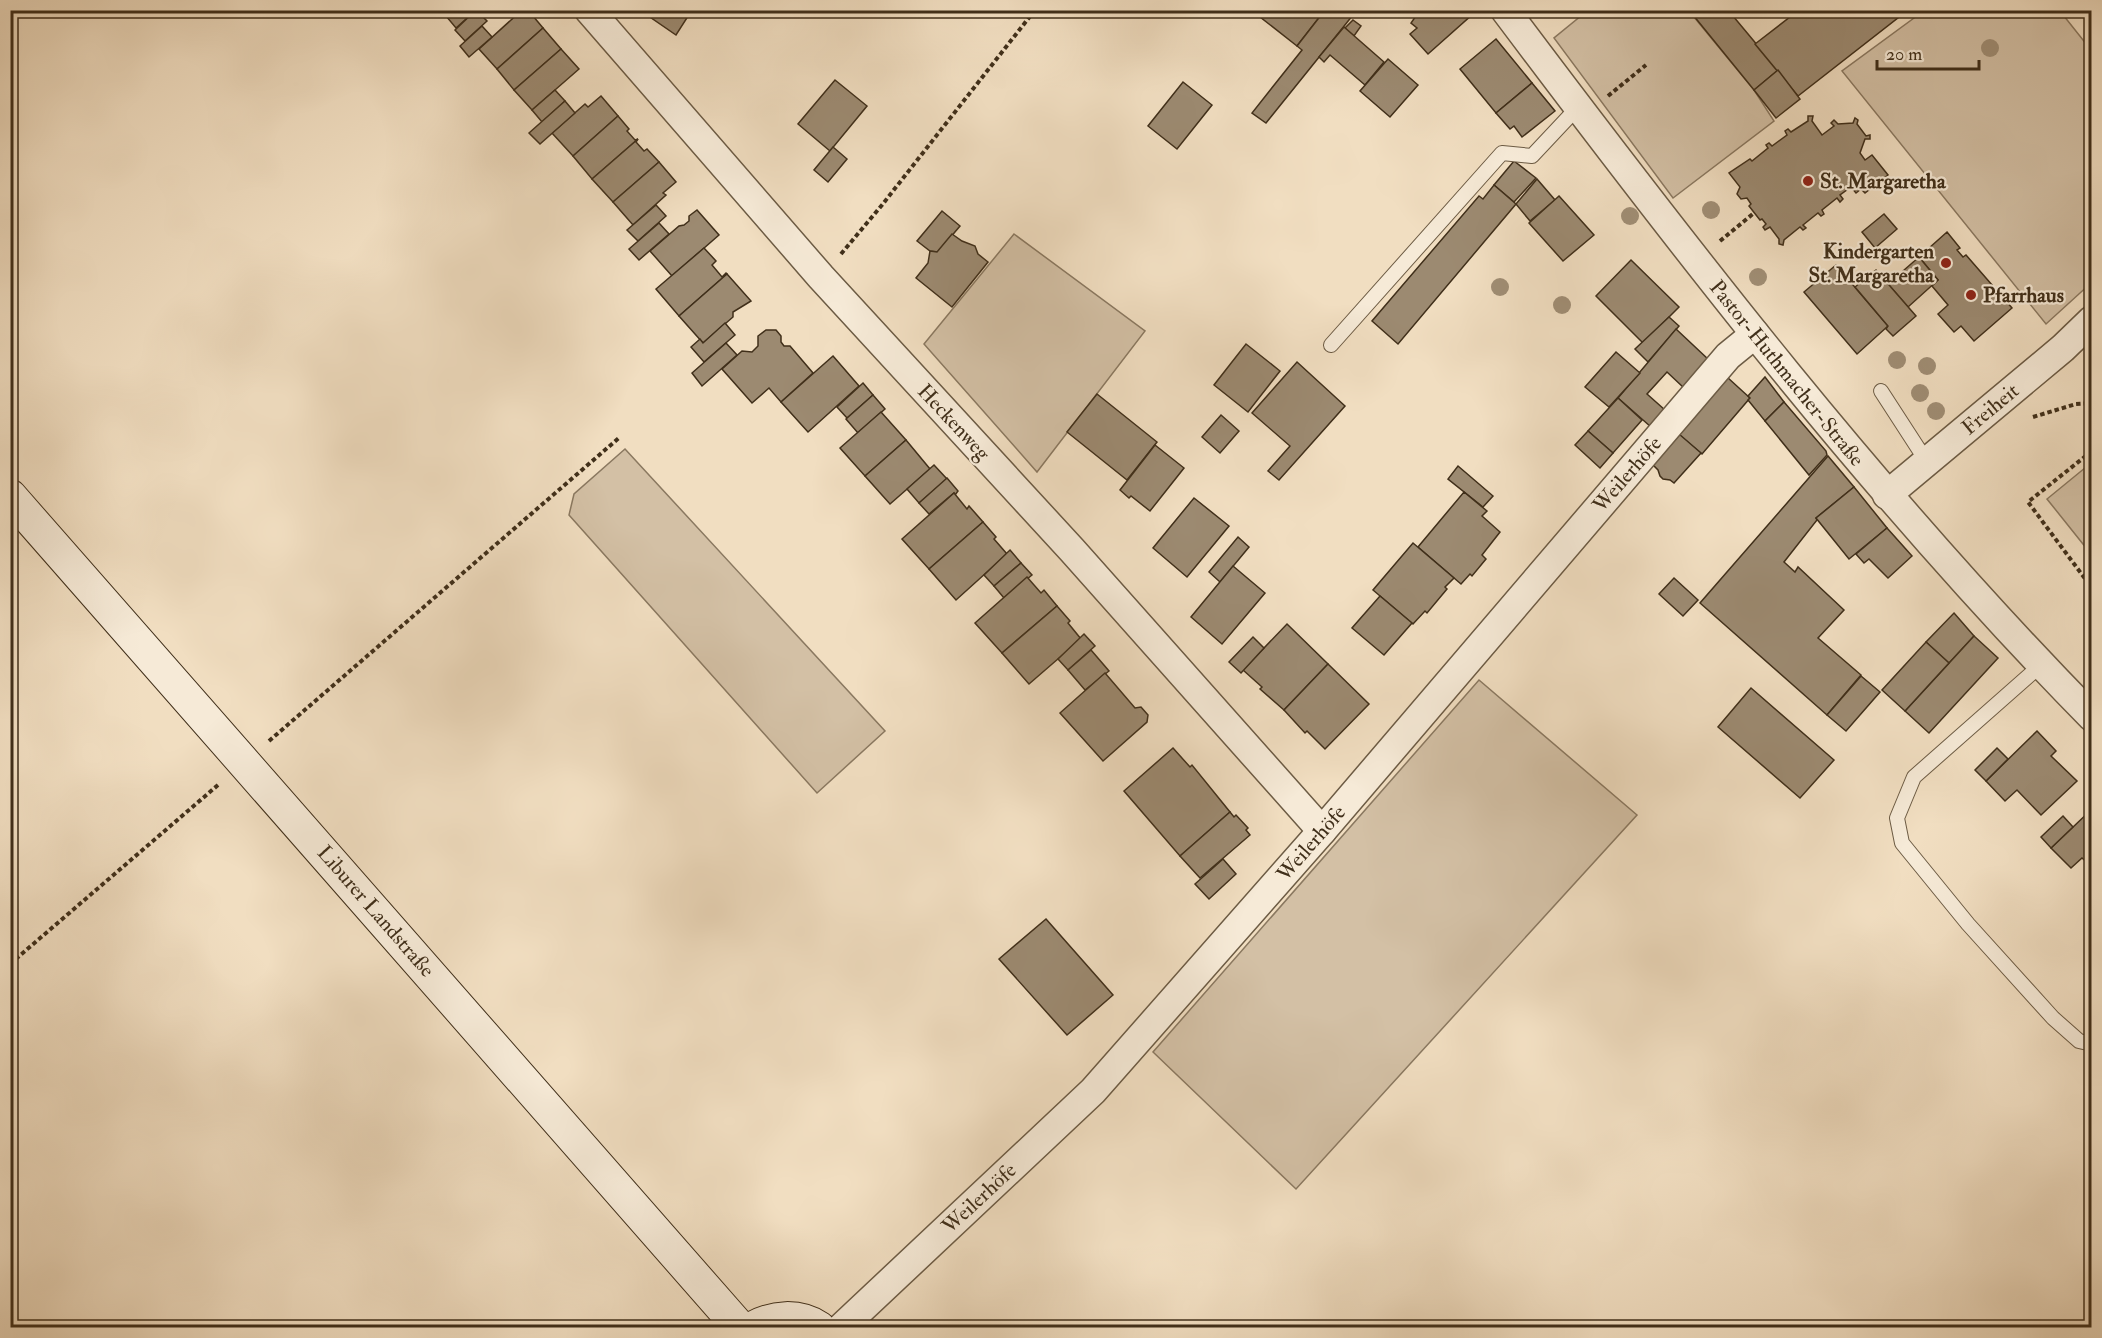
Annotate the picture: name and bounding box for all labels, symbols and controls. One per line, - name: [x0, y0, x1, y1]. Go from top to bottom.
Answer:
- scale bar: [1877, 33, 1979, 71]
- text: 20 m: [1886, 43, 1922, 66]
- place label: St. Margaretha: [1820, 168, 1947, 195]
- marker: St. Margaretha: [1801, 174, 1815, 188]
- place label: Kindergarten St. Margaretha: [1808, 238, 1935, 289]
- marker: Kindergarten St. Margaretha: [1939, 256, 1953, 270]
- street label: Pastor-Huthmacher-Straße: [1703, 275, 1870, 472]
- place label: Pfarrhaus: [1983, 282, 2064, 309]
- marker: Pfarrhaus: [1964, 288, 1978, 302]
- street label: Freiheit: [1956, 377, 2025, 441]
- street label: Heckenweg: [911, 378, 996, 467]
- street label: Weilerhöfe: [1586, 430, 1668, 519]
- street label: Weilerhöfe: [1270, 799, 1352, 888]
- street label: Liburer Landstraße: [311, 840, 440, 983]
- street label: Weilerhöfe: [936, 1157, 1022, 1240]

